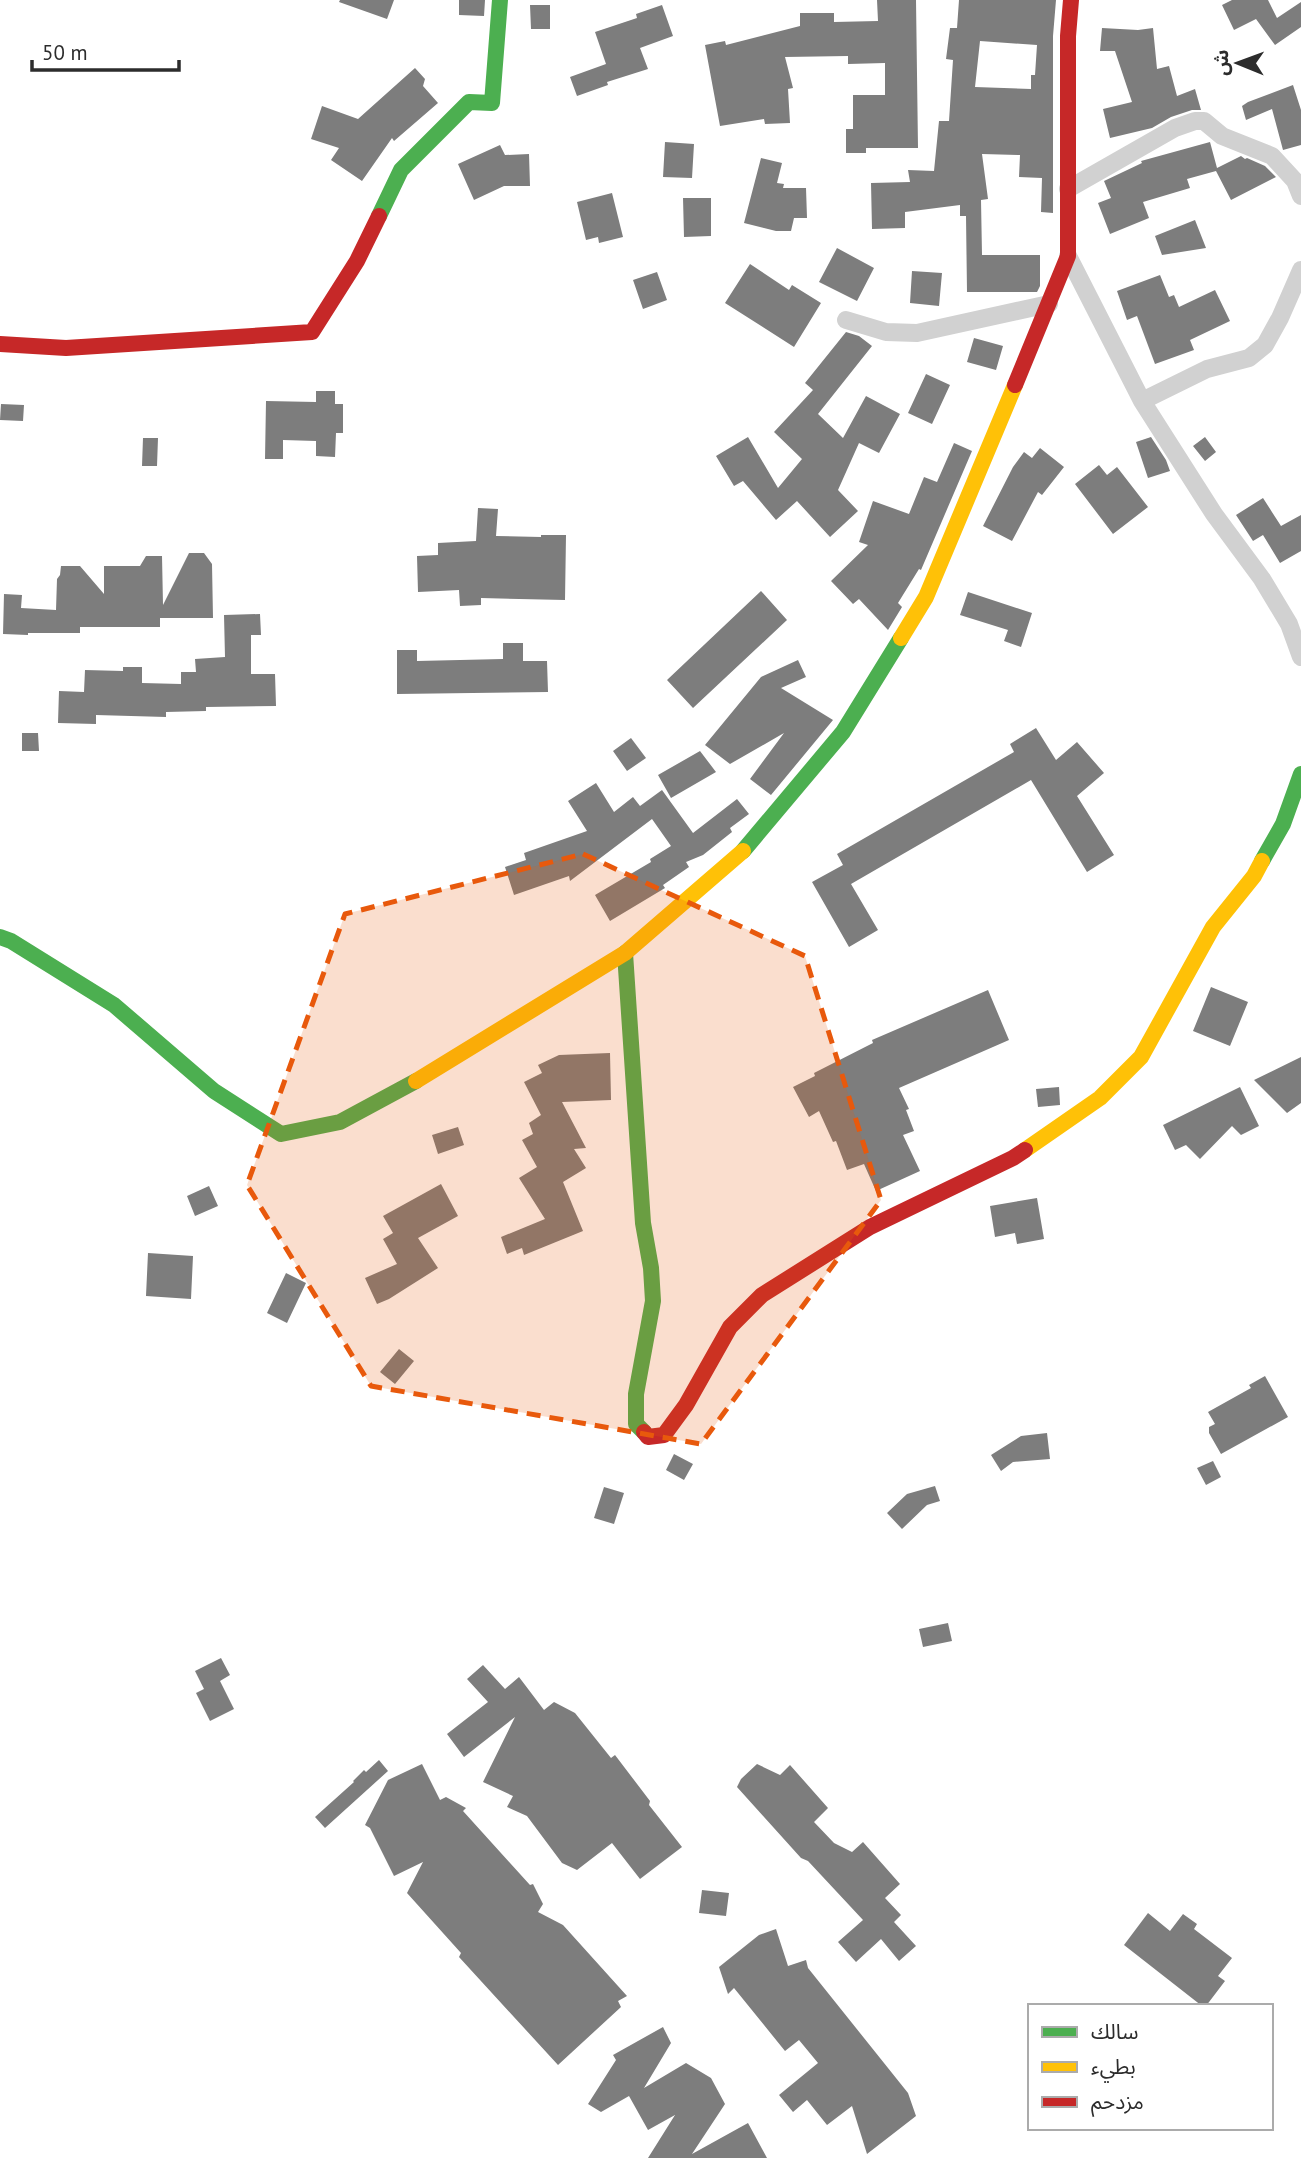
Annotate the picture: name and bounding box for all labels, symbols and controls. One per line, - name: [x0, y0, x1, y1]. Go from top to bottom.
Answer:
- scale bar: [32, 28, 178, 72]
- north arrow: [1203, 28, 1273, 98]
- text: 50 m: [42, 39, 88, 66]
- text: ش: [1209, 49, 1233, 76]
- legend: [1028, 2004, 1273, 2130]
- text: سالك: [1091, 2018, 1138, 2045]
- text: بطيء: [1091, 2053, 1136, 2083]
- text: مزدحم: [1091, 2088, 1144, 2117]

